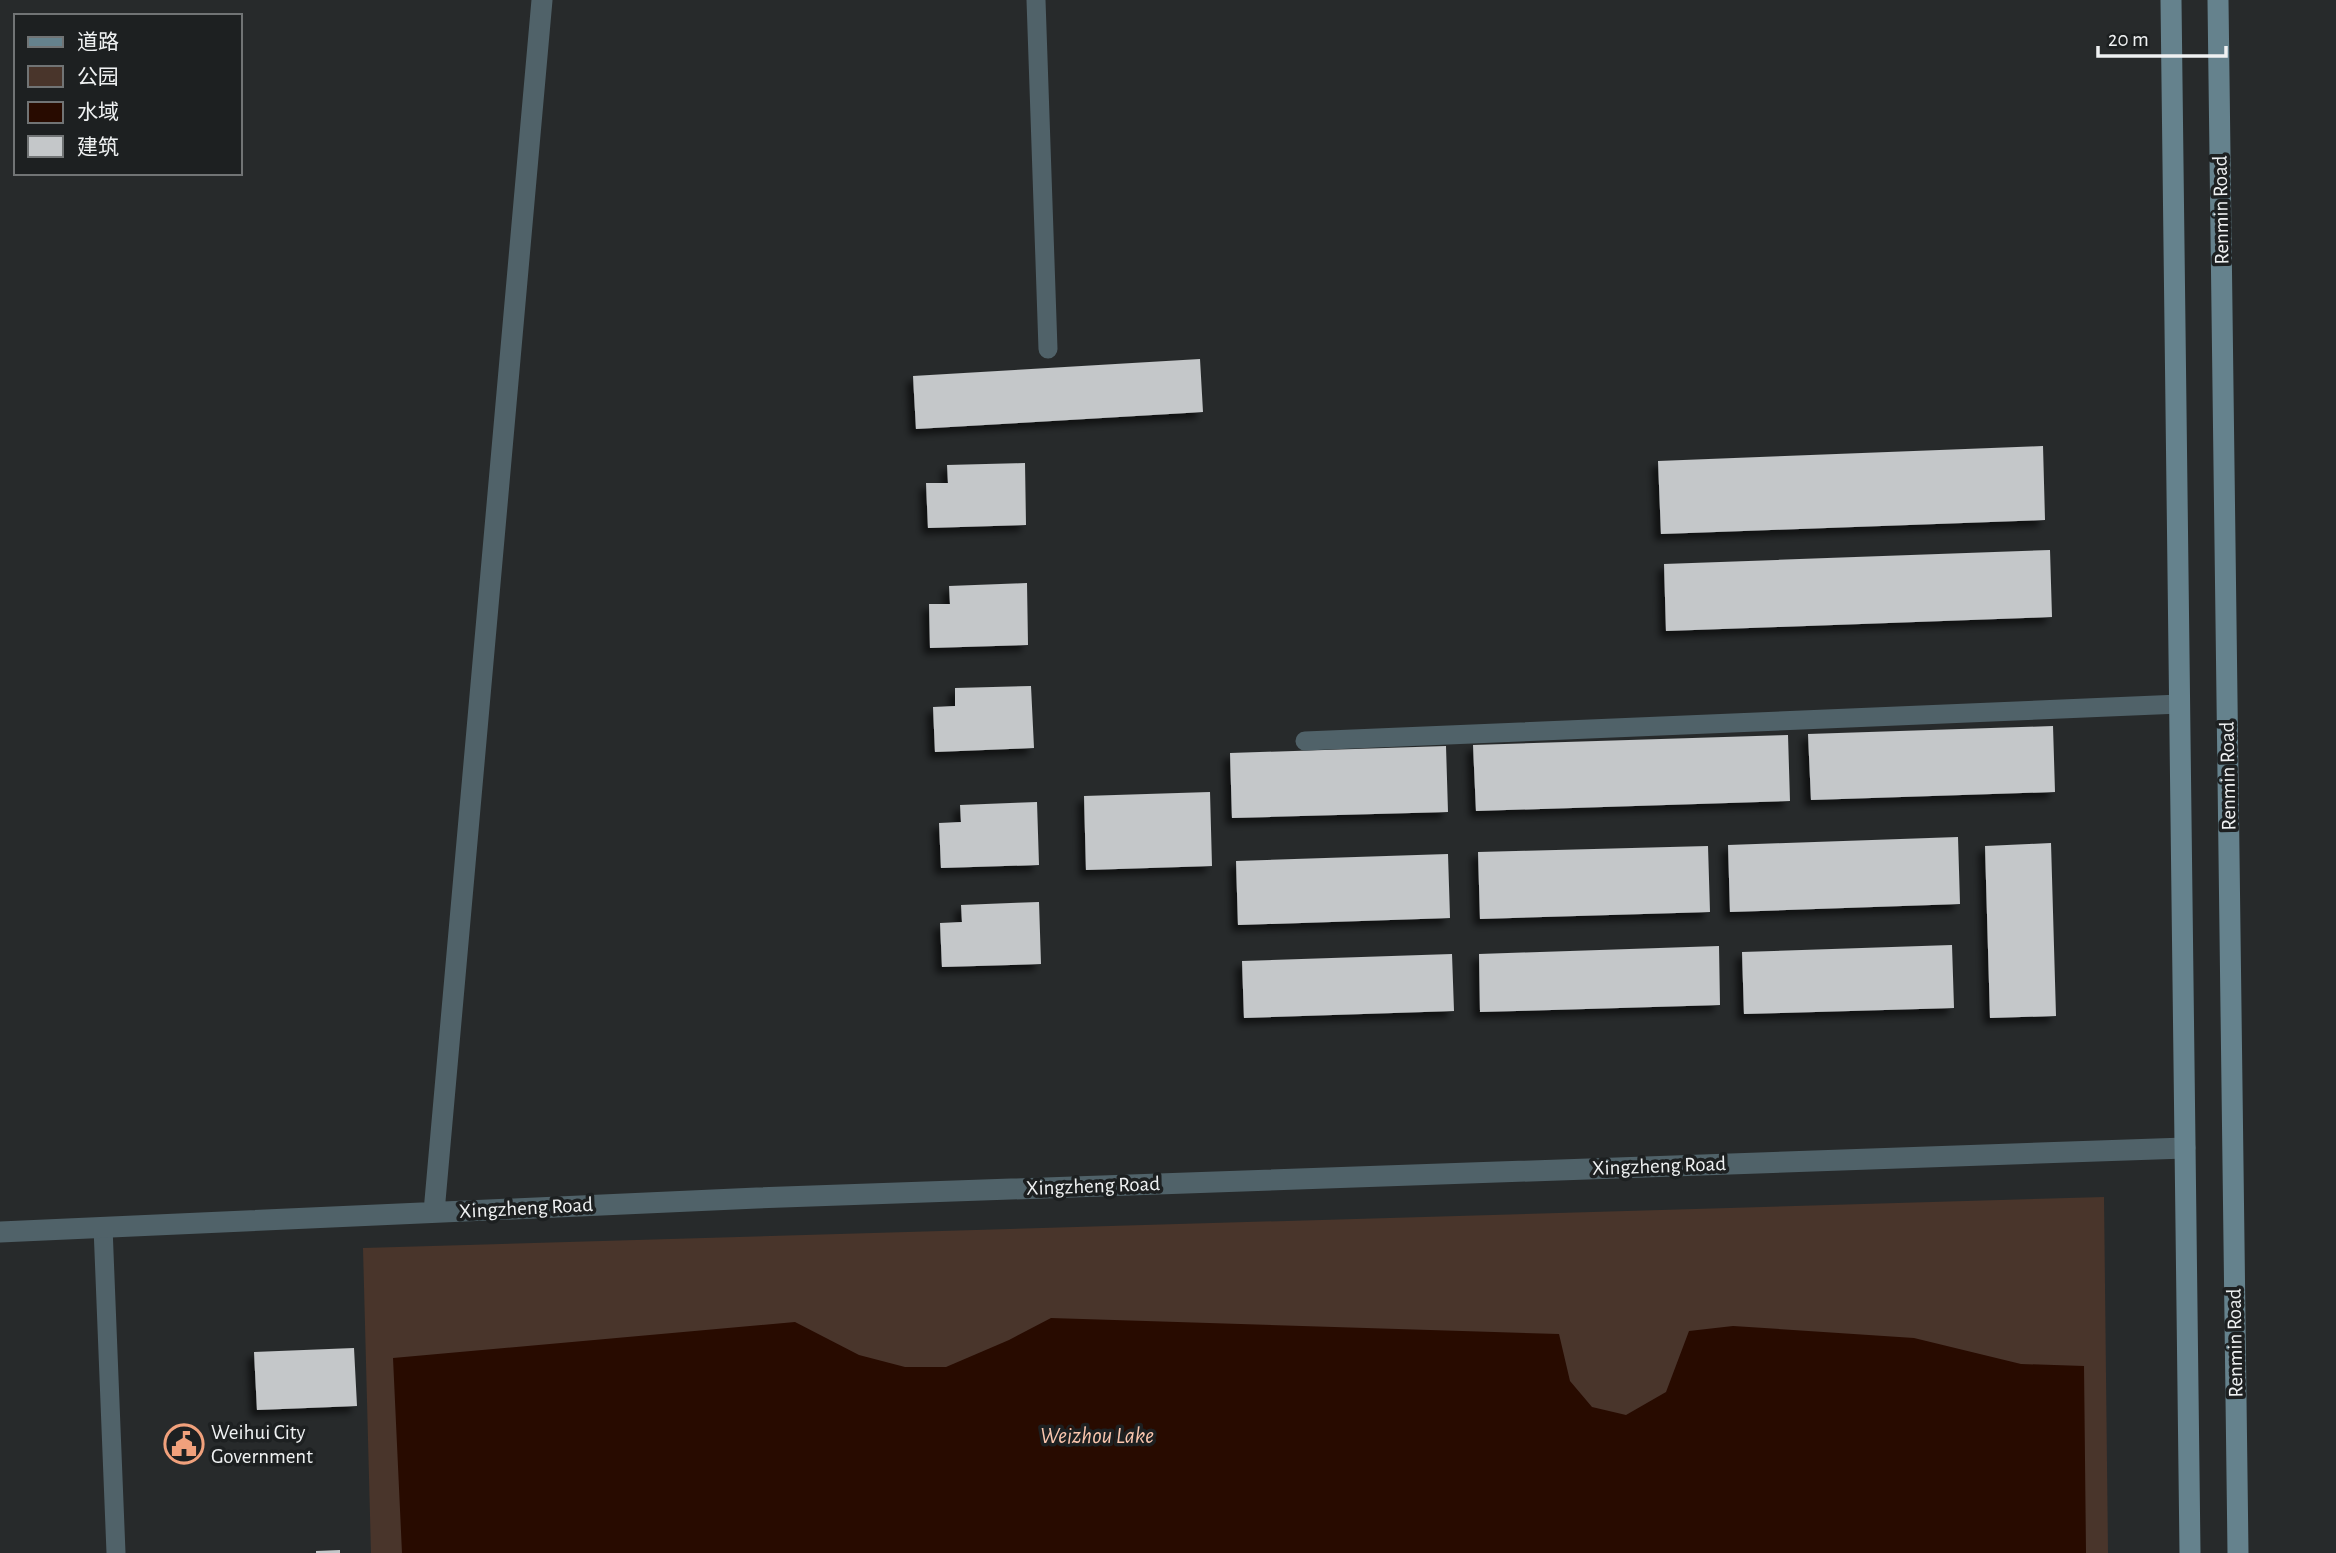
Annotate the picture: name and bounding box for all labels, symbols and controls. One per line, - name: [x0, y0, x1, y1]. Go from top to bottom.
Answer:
- legend: [14, 14, 242, 175]
- scale bar: [2098, 14, 2226, 58]
- text: 20 m: [2108, 29, 2149, 50]
- text: 道路: [77, 31, 119, 53]
- text: 公园: [77, 66, 119, 88]
- text: 水域: [77, 101, 119, 123]
- text: 建筑: [77, 136, 119, 158]
- street label: Renmin Road: [2210, 155, 2232, 265]
- street label: Renmin Road: [2217, 721, 2239, 831]
- street label: Xingzheng Road: [1592, 1153, 1727, 1179]
- street label: Xingzheng Road: [1026, 1173, 1161, 1199]
- street label: Xingzheng Road: [458, 1194, 594, 1222]
- street label: Renmin Road: [2224, 1288, 2246, 1398]
- place label: Weihui City Government: [211, 1422, 313, 1467]
- public building icon: Weihui City Government: [163, 1423, 205, 1465]
- water label: Weizhou Lake: [1040, 1425, 1154, 1448]

